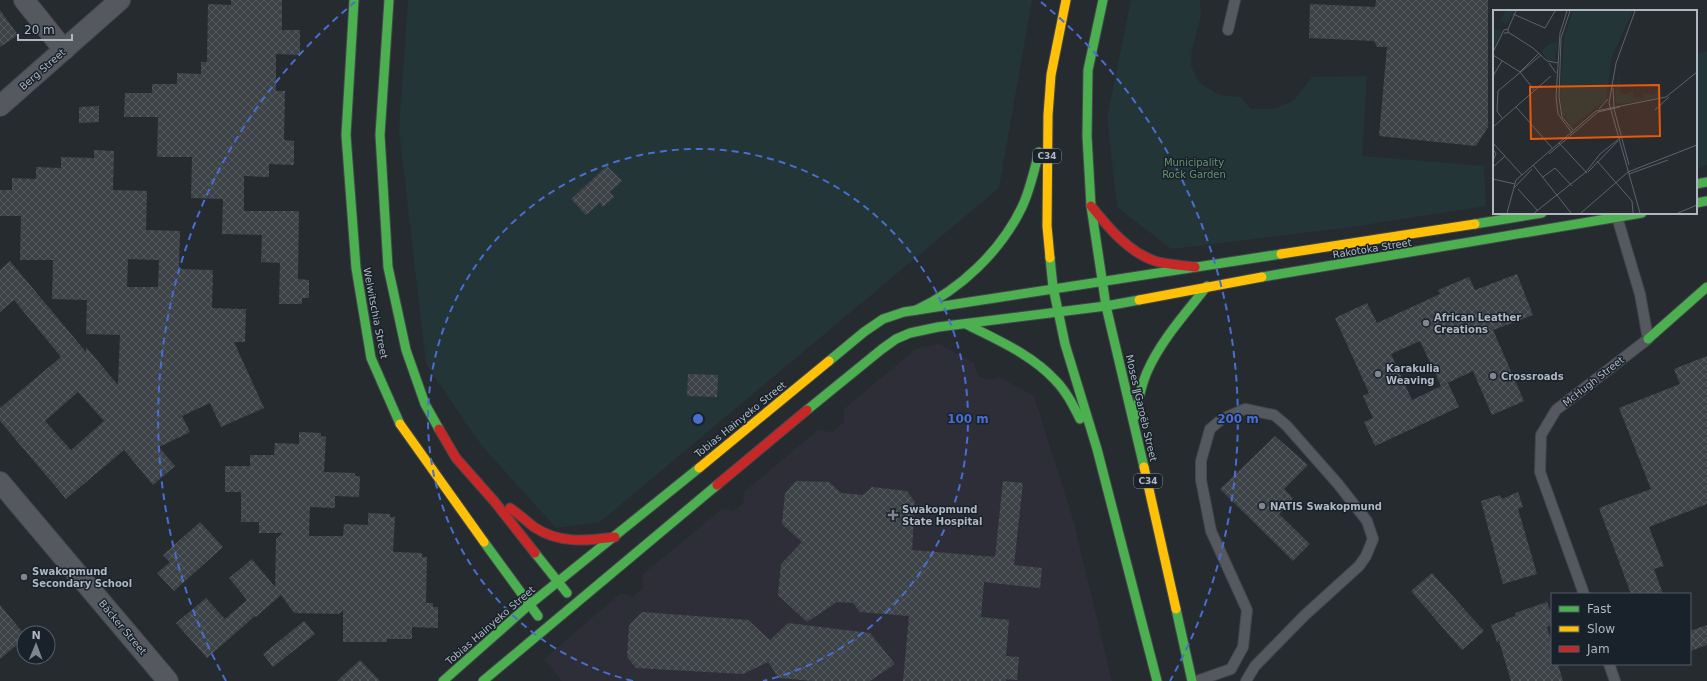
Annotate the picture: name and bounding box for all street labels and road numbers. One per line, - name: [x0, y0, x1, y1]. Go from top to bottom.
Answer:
- street label: Berg Street: [17, 47, 67, 92]
- road number: C34: [1033, 149, 1061, 163]
- street label: Rakotoka Street: [1332, 237, 1412, 260]
- street label: Welwitschia Street: [361, 267, 390, 360]
- street label: Moses ǁGaroëb Street: [1124, 354, 1159, 463]
- street label: McHugh Street: [1561, 354, 1626, 409]
- street label: Tobias Hainyeko Street: [692, 379, 788, 460]
- road number: C34: [1134, 474, 1162, 488]
- street label: Tobias Hainyeko Street: [443, 584, 537, 668]
- street label: Bäcker Street: [97, 598, 149, 657]

